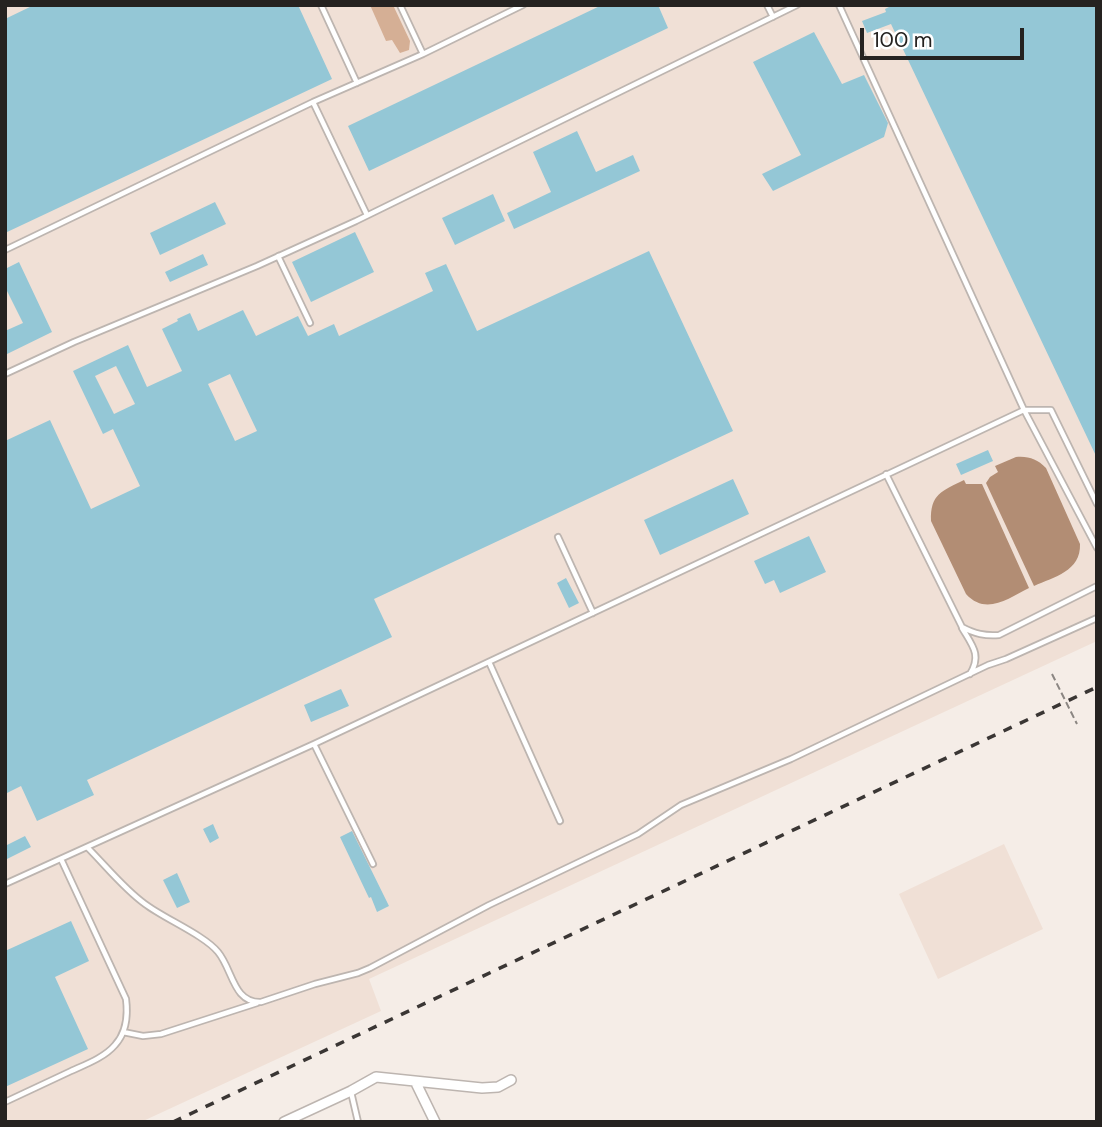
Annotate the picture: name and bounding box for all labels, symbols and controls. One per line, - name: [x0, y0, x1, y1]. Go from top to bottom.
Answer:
- scale bar: [864, 14, 1028, 58]
- text: 100 m: [873, 26, 933, 54]

